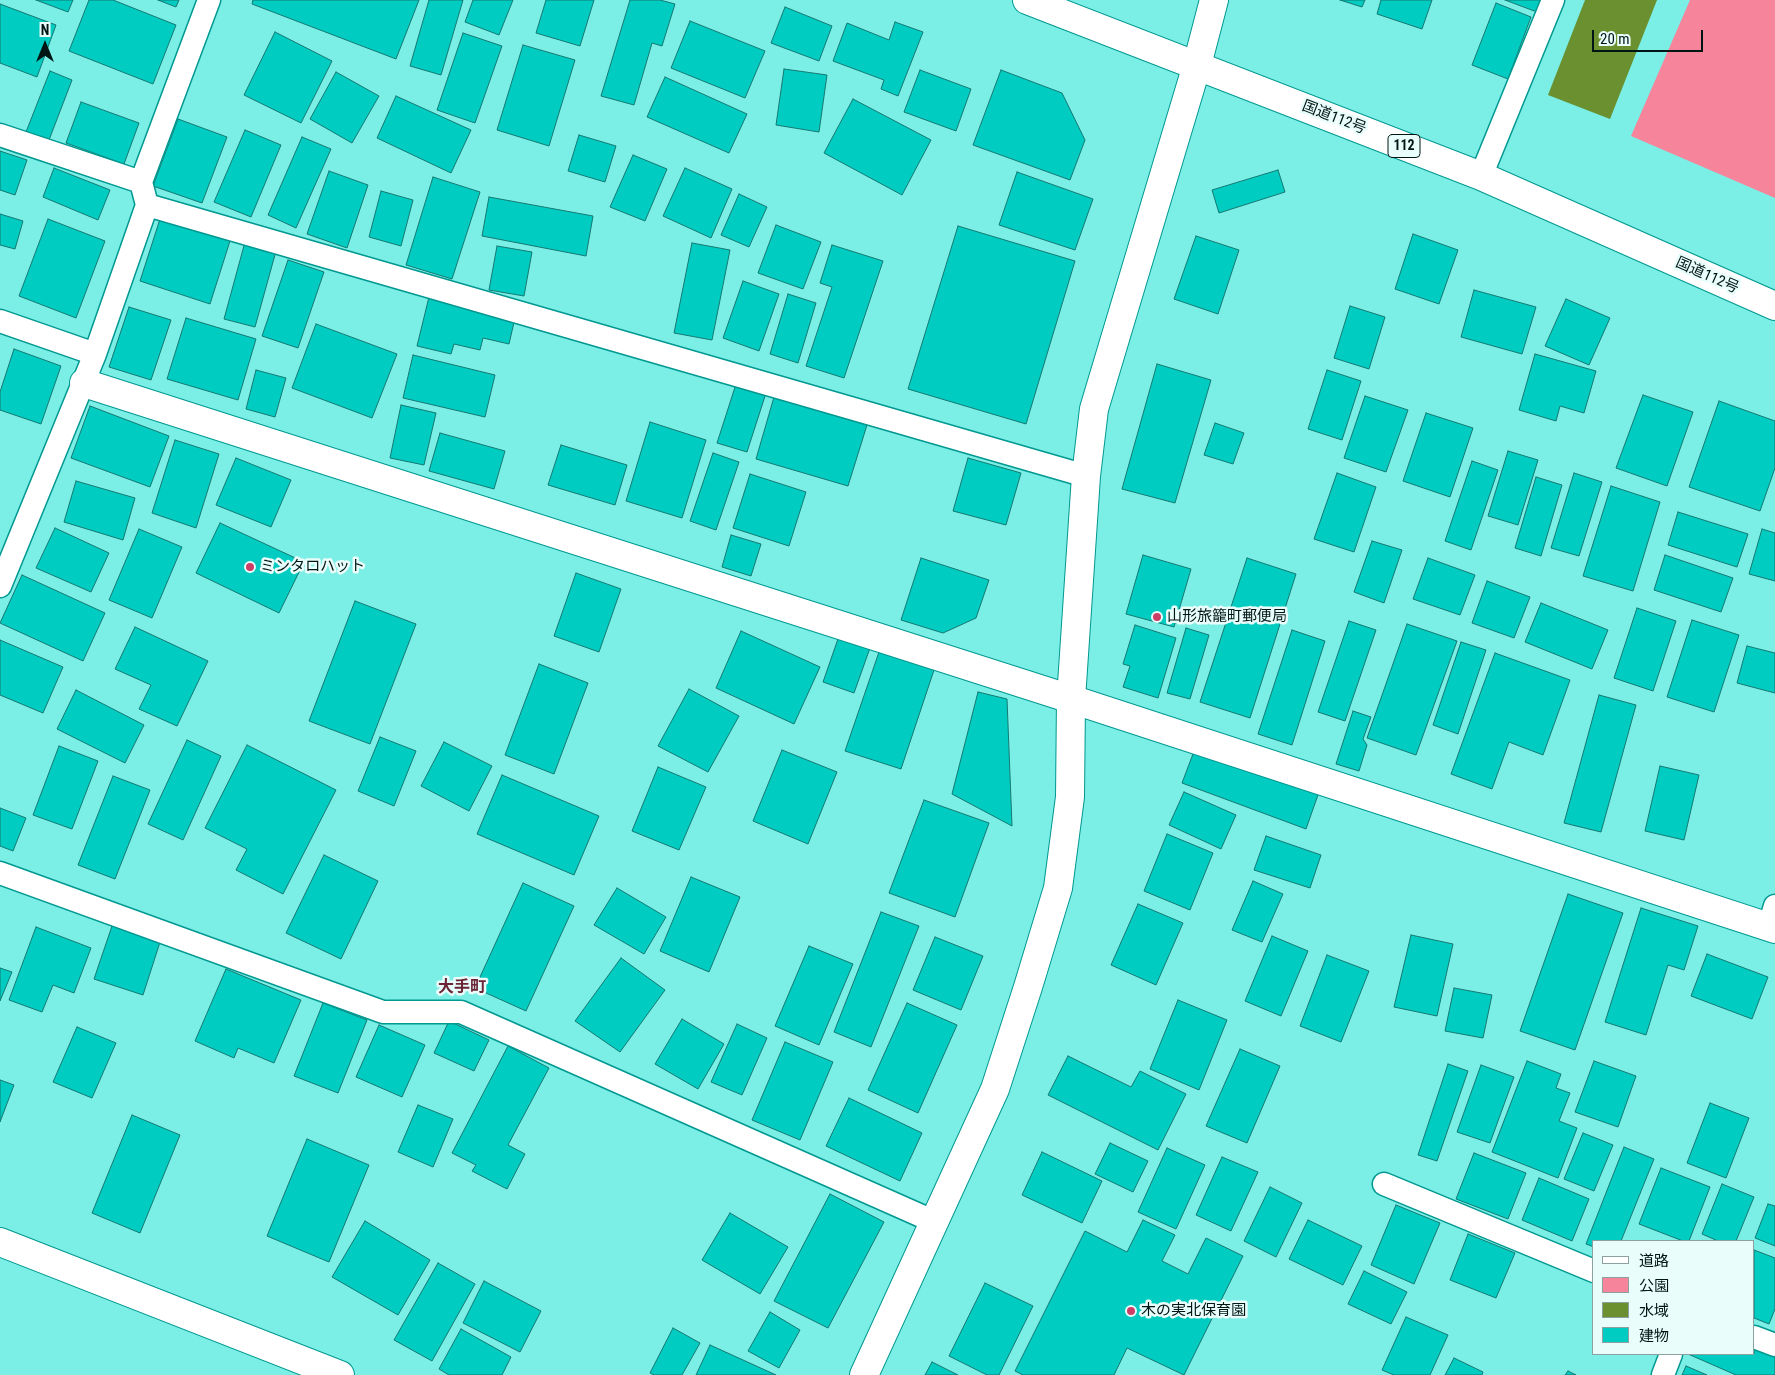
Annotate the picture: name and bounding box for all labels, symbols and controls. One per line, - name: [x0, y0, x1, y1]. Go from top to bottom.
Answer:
- north arrow: [20, 20, 70, 70]
- scale bar: [1595, 20, 1706, 52]
- text: N: [41, 22, 49, 38]
- text: 20 m: [1600, 30, 1630, 48]
- street label: 国道112号: [1299, 98, 1369, 138]
- road number: 112: [1388, 134, 1420, 158]
- street label: 国道112号: [1673, 254, 1741, 298]
- place label: ミンタロハット: [260, 558, 365, 576]
- marker: ミンタロハット: [244, 561, 256, 573]
- place label: 山形旅籠町郵便局: [1167, 608, 1287, 626]
- marker: 山形旅籠町郵便局: [1151, 611, 1163, 623]
- district label: 大手町: [438, 978, 486, 998]
- legend: [1592, 1240, 1755, 1355]
- text: 道路: [1639, 1252, 1669, 1270]
- text: 公園: [1639, 1277, 1669, 1295]
- place label: 木の実北保育園: [1141, 1302, 1246, 1320]
- text: 水域: [1639, 1302, 1669, 1320]
- marker: 木の実北保育園: [1125, 1305, 1137, 1317]
- text: 建物: [1639, 1327, 1669, 1345]

